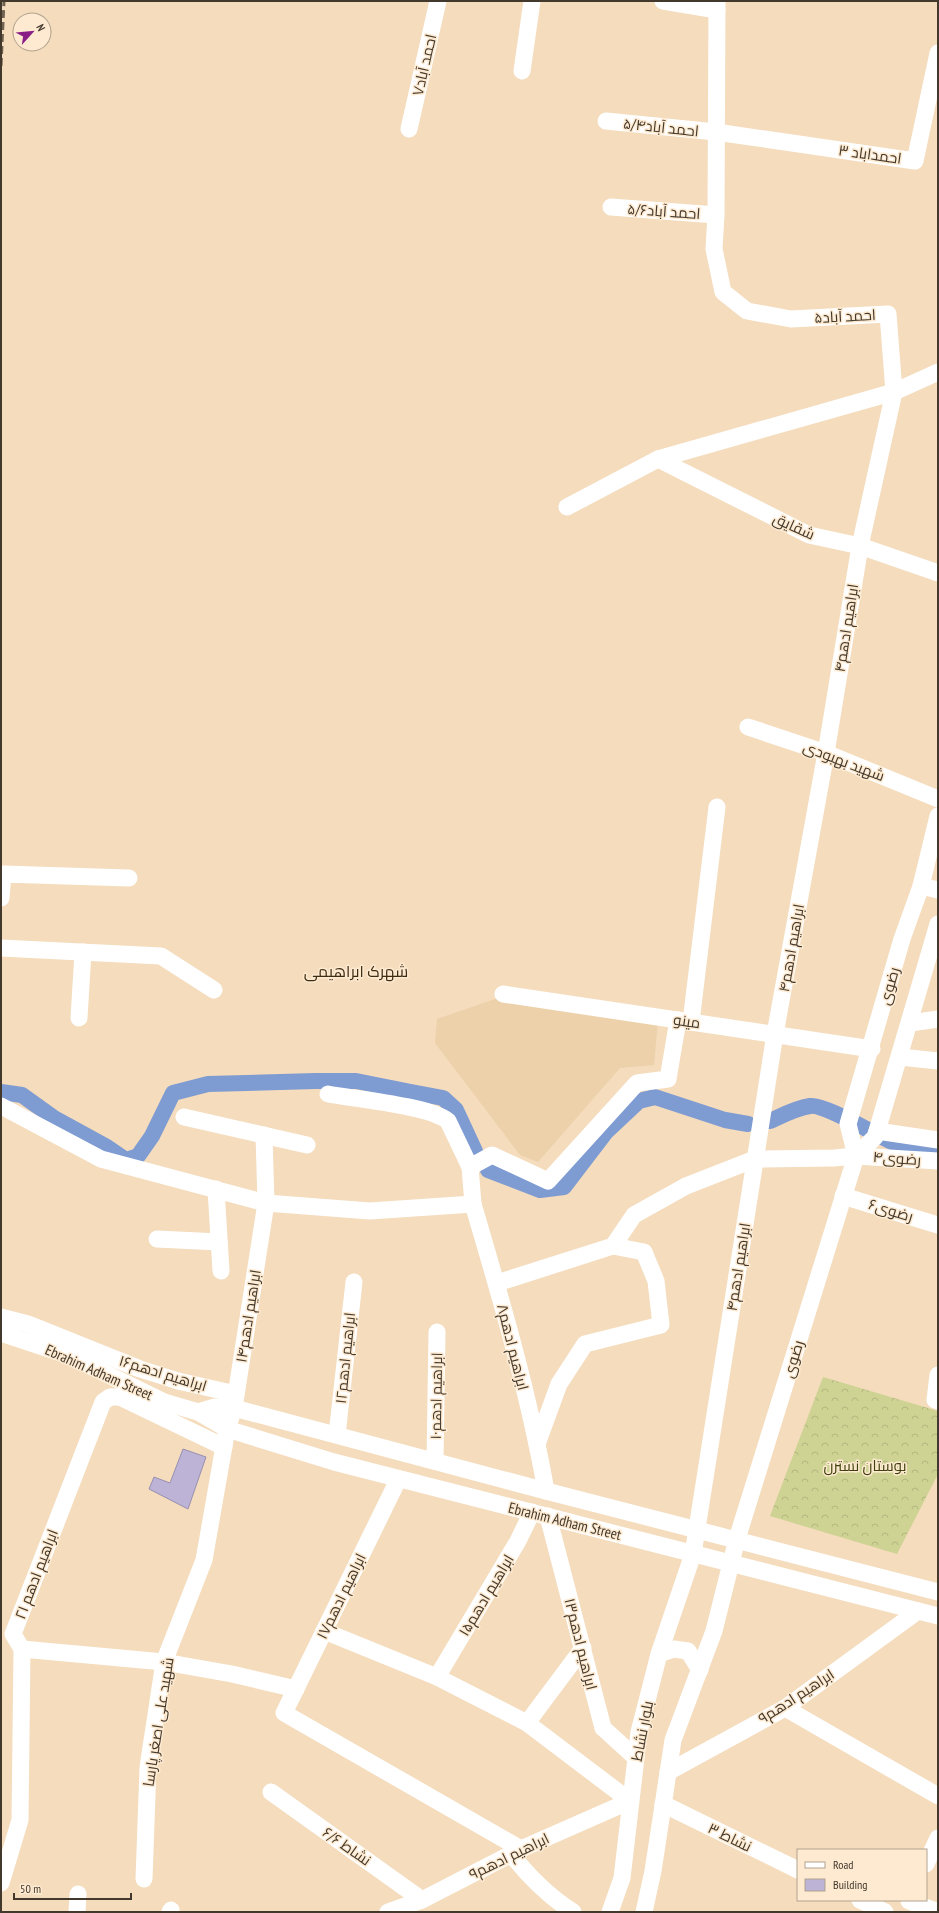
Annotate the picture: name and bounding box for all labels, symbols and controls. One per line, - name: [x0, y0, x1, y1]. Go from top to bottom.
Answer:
- north arrow: [12, 12, 52, 52]
- text: N: [33, 22, 49, 33]
- street label: احمد آباد۷: [408, 32, 440, 98]
- street label: احمد آباد۵/۴: [622, 114, 700, 140]
- street label: احمداباد ۳: [837, 140, 903, 168]
- street label: احمد آباد۵/۶: [627, 199, 701, 223]
- street label: احمد آباد۵: [814, 305, 876, 327]
- street label: شقایق: [770, 508, 818, 545]
- street label: ابراهیم ادهم۴: [830, 583, 863, 674]
- street label: شهید بهبودی: [800, 737, 887, 786]
- street label: ابراهیم ادهم۴: [774, 902, 809, 994]
- district label: شهرک ابراهیمی: [304, 961, 408, 982]
- street label: رضوی: [875, 965, 904, 1007]
- street label: مینو: [672, 1010, 702, 1032]
- street label: رضوی۴: [872, 1147, 922, 1170]
- street label: رضوی۶: [866, 1194, 916, 1227]
- street label: ابراهیم ادهم۴: [722, 1222, 755, 1313]
- street label: ابراهیم ادهم۱۴: [231, 1268, 266, 1364]
- street label: ابراهیم ادهم۸: [492, 1302, 533, 1392]
- street label: ابراهیم ادهم۱۲: [331, 1311, 360, 1405]
- street label: رضوی: [778, 1338, 809, 1380]
- street label: Ebrahim Adham Street: [42, 1340, 156, 1404]
- street label: ابراهیم ادهم۱۶: [116, 1351, 209, 1396]
- street label: ابراهیم ادهم۱۰: [426, 1352, 447, 1440]
- park label: بوستان نسترن: [824, 1456, 906, 1476]
- street label: Ebrahim Adham Street: [507, 1498, 623, 1544]
- street label: ابراهیم ادهم ۲۱: [10, 1526, 63, 1622]
- street label: ابراهیم ادهم۱۷: [312, 1550, 371, 1642]
- street label: ابراهیم ادهم۱۵: [454, 1551, 519, 1640]
- street label: ابراهیم ادهم۱۳: [559, 1596, 602, 1692]
- street label: شهید علی اصغر پارسا: [138, 1656, 179, 1788]
- street label: ابراهیم ادهم۹: [754, 1664, 838, 1728]
- street label: بلوار نشاط: [627, 1699, 657, 1763]
- street label: نشاط ۳: [705, 1818, 755, 1856]
- street label: نشاط ۶/۶: [319, 1823, 375, 1869]
- street label: ابراهیم ادهم۹: [466, 1828, 553, 1884]
- legend: [797, 1849, 927, 1901]
- text: Road: [833, 1857, 853, 1872]
- scale bar: [14, 1875, 131, 1901]
- text: Building: [833, 1877, 868, 1892]
- text: 50 m: [20, 1881, 41, 1896]

